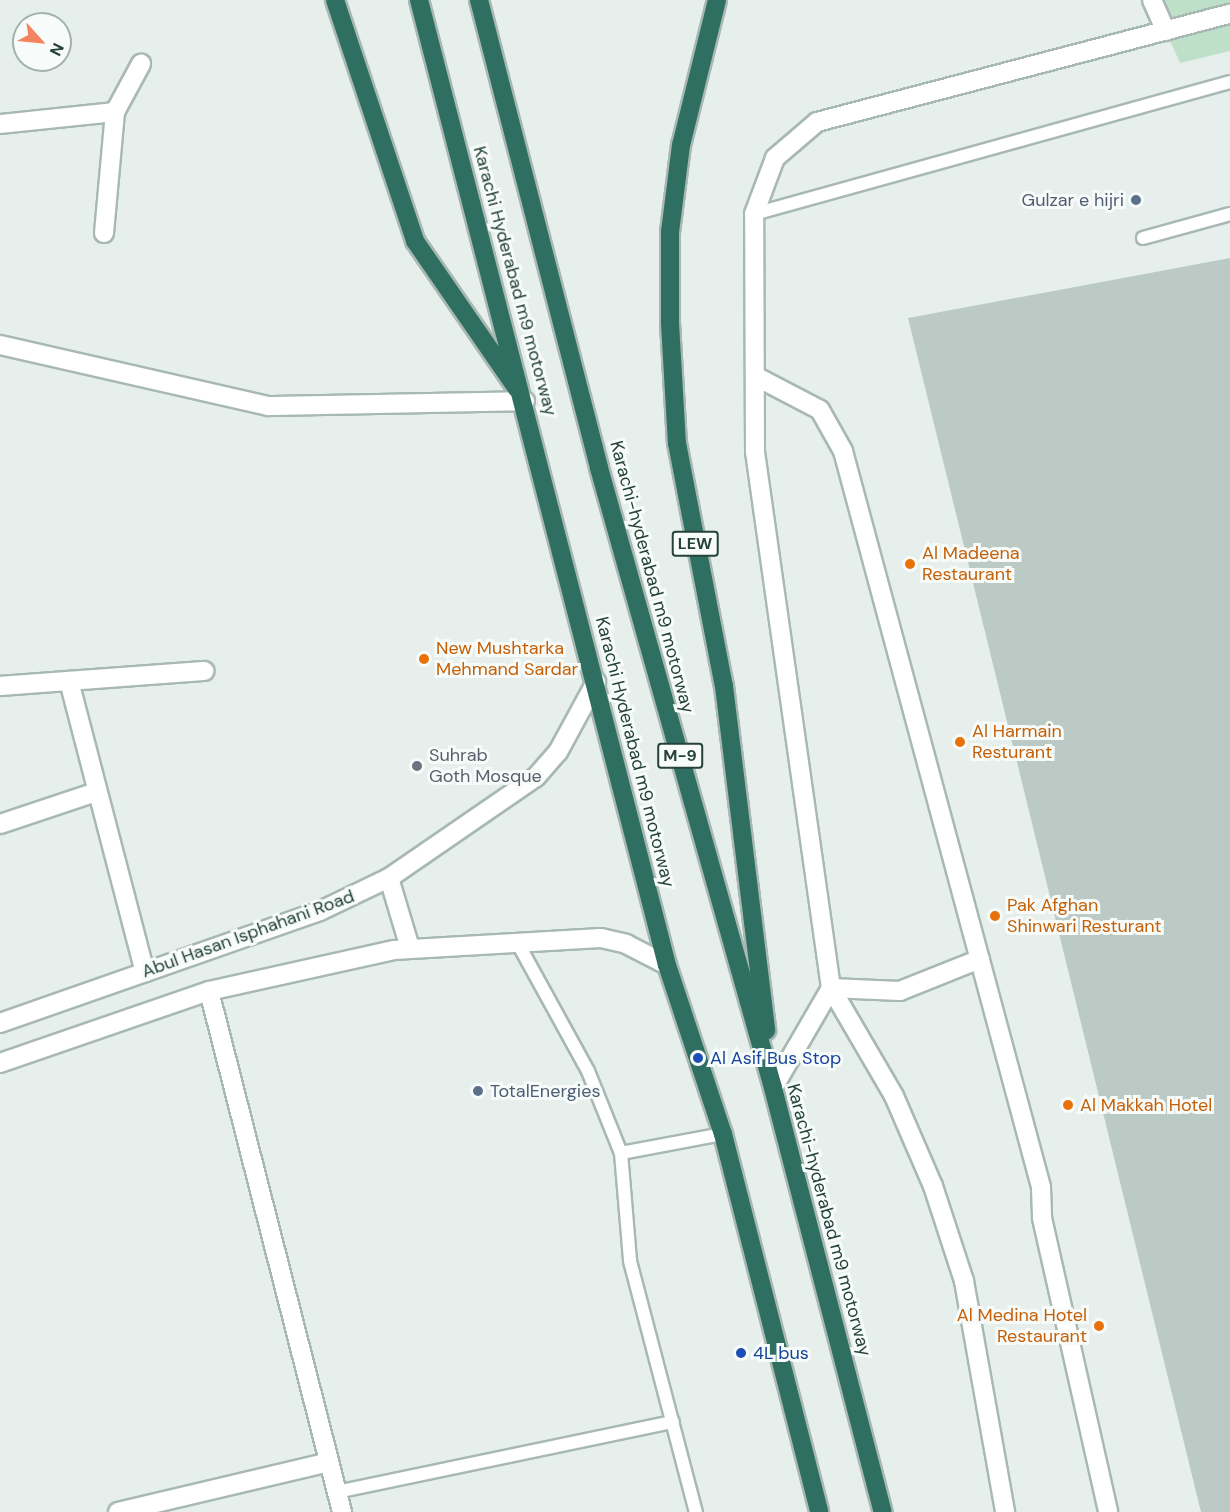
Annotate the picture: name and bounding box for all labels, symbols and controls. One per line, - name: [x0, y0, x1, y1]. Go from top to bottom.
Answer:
- north arrow: [12, 12, 72, 72]
- text: N: [45, 40, 69, 59]
- street label: Karachi Hyderabad m9 motorway: [469, 144, 561, 418]
- place label: Gulzar e hijri: [1022, 189, 1124, 211]
- marker: Gulzar e hijri: [1129, 193, 1143, 207]
- street label: Karachi-hyderabad m9 motorway: [605, 439, 699, 715]
- road number: LEW: [671, 531, 719, 557]
- place label: Al Madeena Restaurant: [922, 543, 1020, 586]
- marker: Al Madeena Restaurant: [903, 557, 917, 571]
- street label: Karachi Hyderabad m9 motorway: [591, 614, 679, 890]
- place label: New Mushtarka Mehmand Sardar: [436, 638, 578, 680]
- marker: New Mushtarka Mehmand Sardar: [417, 652, 431, 666]
- place label: Al Harmain Resturant: [972, 721, 1062, 764]
- marker: Al Harmain Resturant: [953, 735, 967, 749]
- road number: M-9: [656, 743, 704, 769]
- place label: Suhrab Goth Mosque: [429, 745, 542, 788]
- marker: Suhrab Goth Mosque: [410, 759, 424, 773]
- street label: Abul Hasan Isphahani Road: [139, 885, 357, 983]
- place label: Pak Afghan Shinwari Resturant: [1007, 895, 1162, 938]
- marker: Pak Afghan Shinwari Resturant: [988, 909, 1002, 923]
- place label: Al Asif Bus Stop: [710, 1047, 841, 1069]
- marker: Al Asif Bus Stop: [691, 1051, 705, 1065]
- place label: TotalEnergies: [490, 1080, 600, 1102]
- street label: Karachi-hyderabad m9 motorway: [782, 1082, 876, 1358]
- marker: TotalEnergies: [471, 1084, 485, 1098]
- place label: Al Makkah Hotel: [1080, 1094, 1212, 1116]
- marker: Al Makkah Hotel: [1061, 1098, 1075, 1112]
- place label: Al Medina Hotel Restaurant: [957, 1305, 1087, 1348]
- marker: Al Medina Hotel Restaurant: [1092, 1319, 1106, 1333]
- place label: 4L bus: [753, 1342, 809, 1364]
- marker: 4L bus: [734, 1346, 748, 1360]

